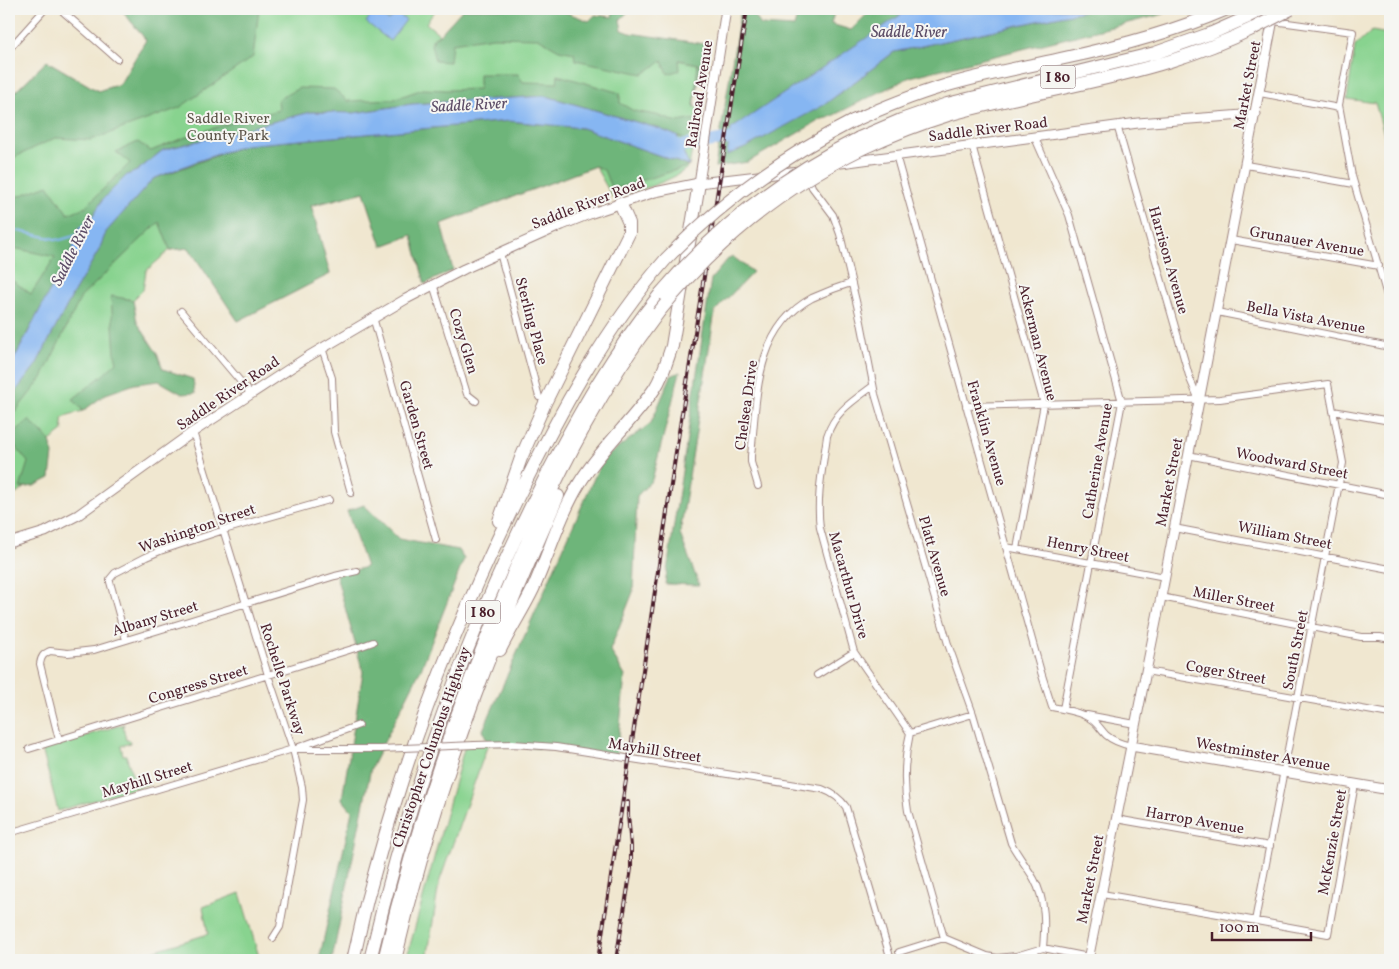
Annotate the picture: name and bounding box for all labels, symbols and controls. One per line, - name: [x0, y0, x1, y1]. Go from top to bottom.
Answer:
- water label: Saddle River: [871, 22, 948, 44]
- street label: Railroad Avenue: [682, 39, 719, 150]
- street label: Market Street: [1230, 39, 1267, 132]
- road number: I 80: [1040, 66, 1076, 88]
- water label: Saddle River: [430, 93, 509, 119]
- park label: Saddle River County Park: [186, 109, 270, 147]
- street label: Saddle River Road: [927, 113, 1049, 148]
- street label: Saddle River Road: [529, 173, 648, 236]
- street label: Harrison Avenue: [1142, 204, 1193, 317]
- water label: Saddle River: [47, 211, 101, 290]
- street label: Grunauer Avenue: [1248, 222, 1366, 263]
- street label: Sterling Place: [509, 275, 552, 368]
- street label: Ackerman Avenue: [1012, 282, 1061, 403]
- street label: Bella Vista Avenue: [1244, 297, 1367, 340]
- street label: Cozy Glen: [443, 306, 482, 377]
- street label: Saddle River Road: [173, 352, 284, 437]
- street label: Chelsea Drive: [731, 359, 764, 452]
- street label: Franklin Avenue: [960, 378, 1011, 489]
- street label: Garden Street: [393, 379, 438, 472]
- street label: Catherine Avenue: [1078, 402, 1119, 521]
- street label: Market Street: [1152, 436, 1189, 529]
- street label: Woodward Street: [1234, 443, 1350, 486]
- street label: Washington Street: [136, 500, 259, 559]
- street label: Platt Avenue: [912, 514, 955, 599]
- street label: William Street: [1236, 517, 1334, 556]
- street label: Macarthur Drive: [822, 529, 873, 641]
- street label: Henry Street: [1045, 532, 1131, 569]
- street label: Miller Street: [1191, 582, 1277, 619]
- street label: Albany Street: [110, 596, 201, 642]
- road number: I 80: [466, 600, 500, 624]
- street label: South Street: [1278, 608, 1315, 692]
- street label: Rochelle Parkway: [254, 621, 310, 738]
- street label: Christopher Columbus Highway: [388, 644, 477, 851]
- street label: Coger Street: [1184, 656, 1268, 691]
- street label: Congress Street: [146, 660, 251, 711]
- street label: Westminster Avenue: [1194, 733, 1332, 778]
- street label: Mayhill Street: [607, 734, 703, 769]
- street label: Mayhill Street: [99, 757, 195, 804]
- street label: McKenzie Street: [1314, 788, 1353, 897]
- street label: Harrop Avenue: [1144, 802, 1246, 840]
- street label: Market Street: [1073, 833, 1110, 926]
- scale bar: [1212, 909, 1310, 941]
- text: 100 m: [1219, 918, 1259, 939]

